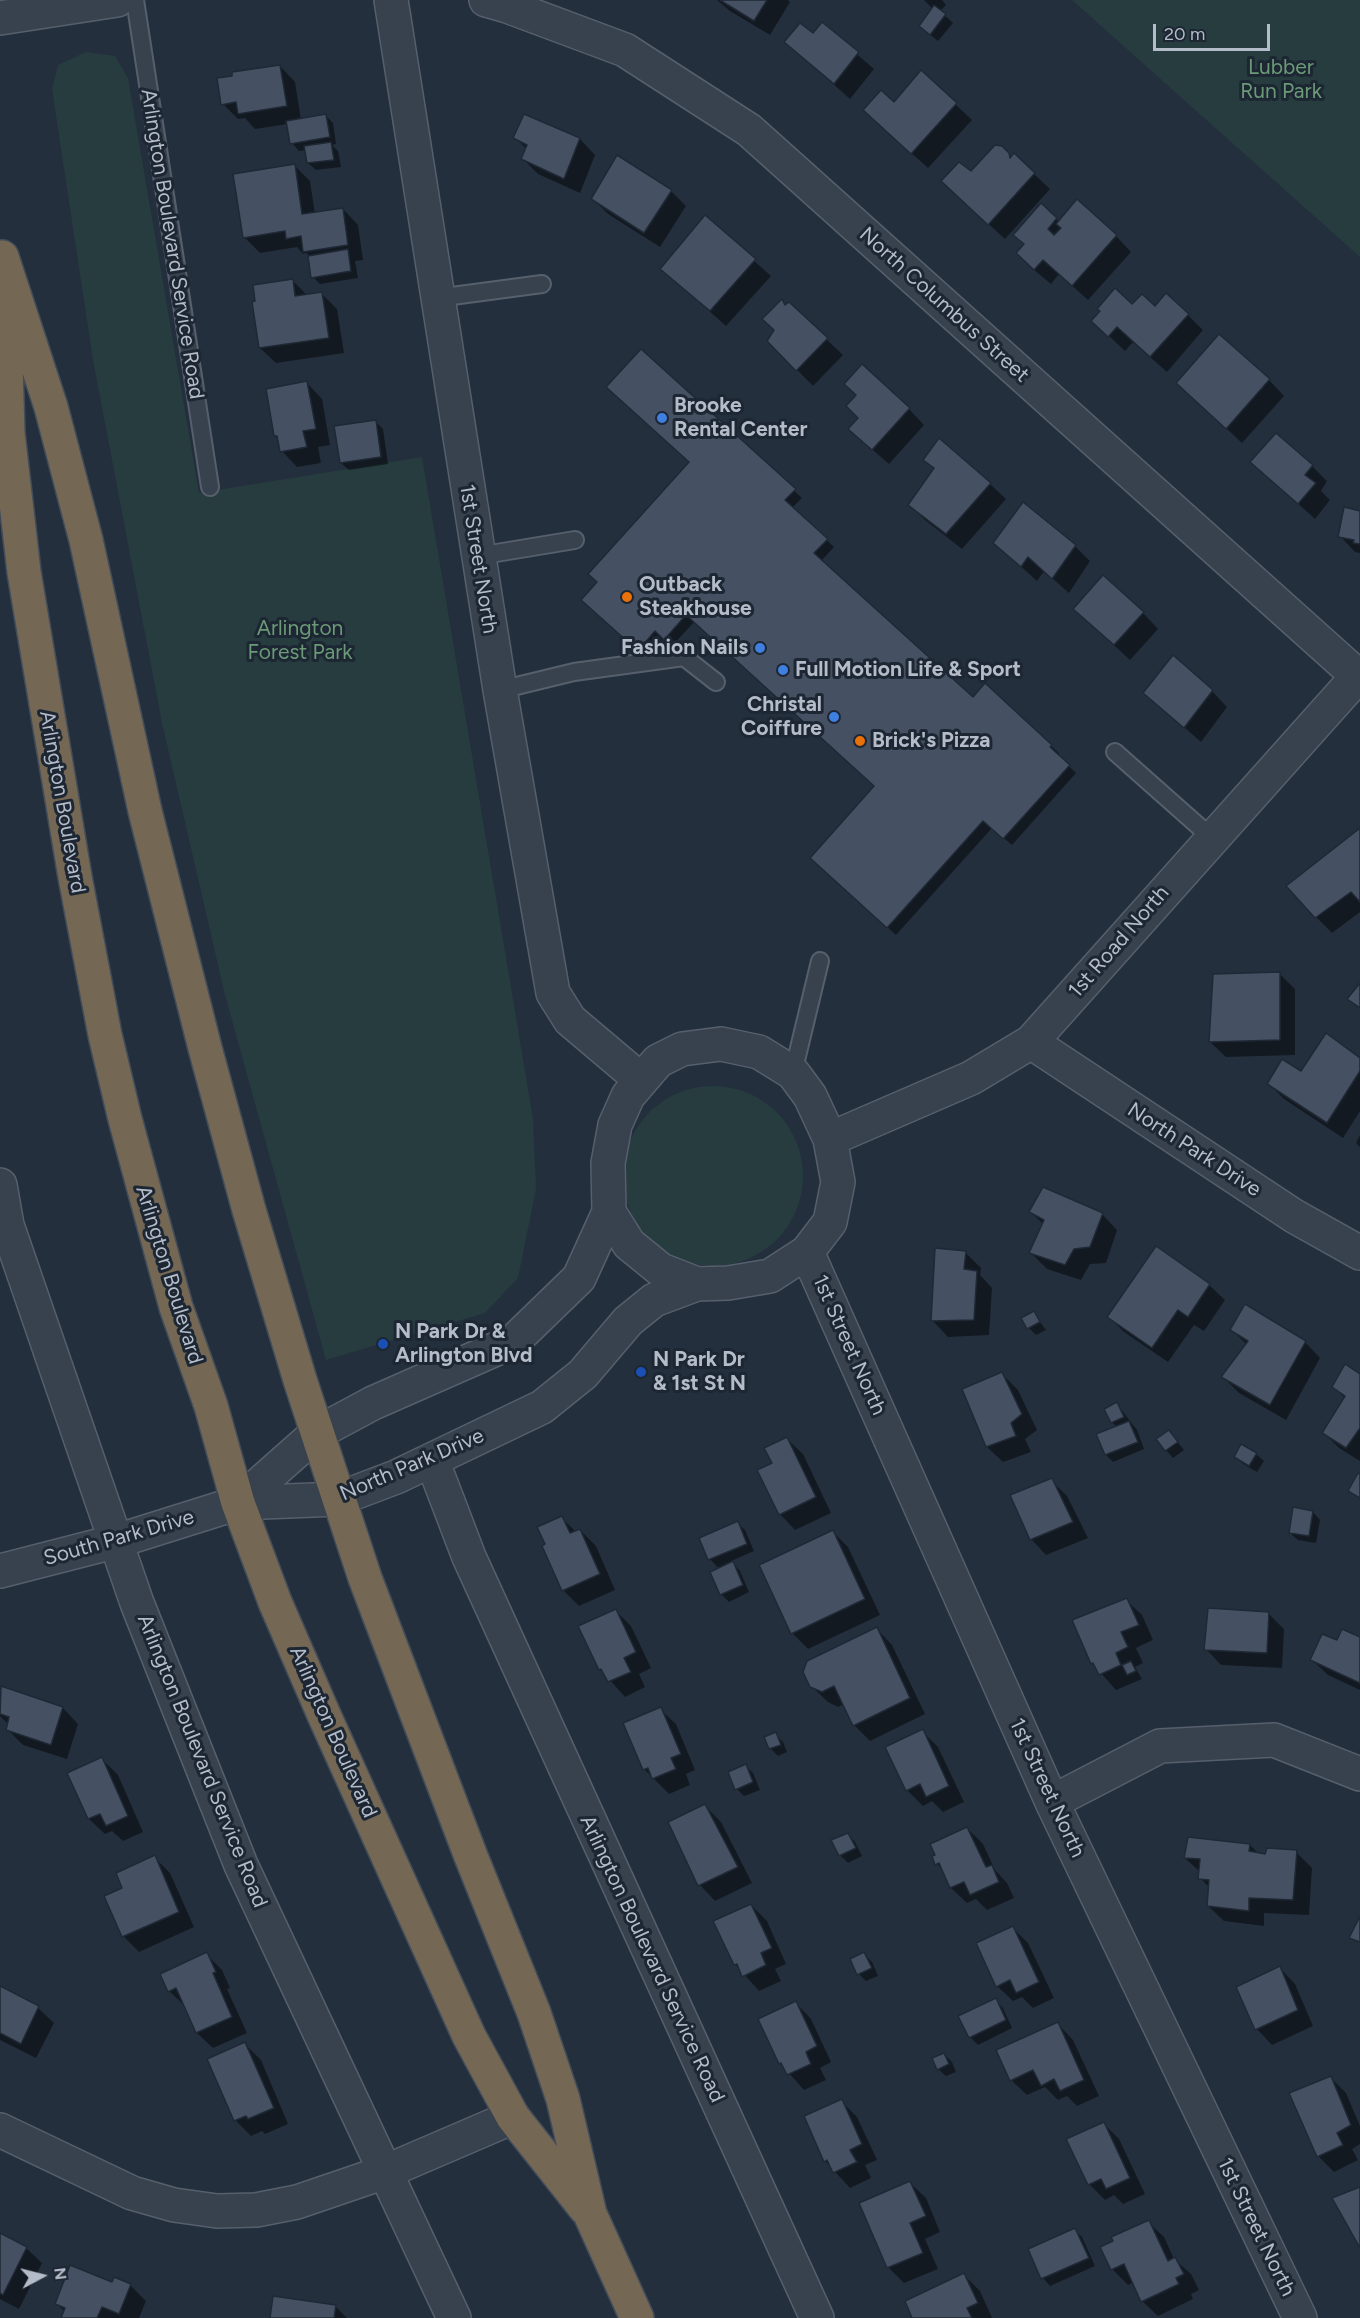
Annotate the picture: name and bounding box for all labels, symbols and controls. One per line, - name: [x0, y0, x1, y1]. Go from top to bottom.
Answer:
- scale bar: [1156, 12, 1273, 50]
- text: 20 m: [1164, 23, 1205, 45]
- park label: Lubber Run Park: [1240, 55, 1322, 105]
- street label: Arlington Boulevard Service Road: [135, 87, 209, 401]
- street label: North Columbus Street: [854, 222, 1034, 388]
- place label: Brooke Rental Center: [674, 393, 807, 443]
- marker: Brooke Rental Center: [655, 411, 669, 425]
- street label: 1st Street North: [454, 483, 502, 635]
- place label: Outback Steakhouse: [639, 572, 752, 622]
- marker: Outback Steakhouse: [620, 590, 634, 604]
- park label: Arlington Forest Park: [248, 616, 352, 666]
- place label: Fashion Nails: [621, 635, 748, 661]
- marker: Fashion Nails: [753, 641, 767, 655]
- place label: Full Motion Life & Sport: [795, 657, 1021, 683]
- marker: Full Motion Life & Sport: [776, 663, 790, 677]
- place label: Christal Coiffure: [741, 692, 822, 742]
- street label: Arlington Boulevard: [34, 709, 90, 895]
- marker: Christal Coiffure: [827, 710, 841, 724]
- place label: Brick's Pizza: [872, 728, 990, 754]
- marker: Brick's Pizza: [853, 734, 867, 748]
- street label: 1st Road North: [1063, 881, 1175, 1003]
- street label: North Park Drive: [1123, 1097, 1265, 1203]
- street label: Arlington Boulevard: [130, 1183, 208, 1367]
- street label: 1st Street North: [807, 1271, 891, 1419]
- place label: N Park Dr & Arlington Blvd: [395, 1319, 532, 1369]
- marker: N Park Dr & Arlington Blvd: [376, 1337, 390, 1351]
- place label: N Park Dr & 1st St N: [653, 1347, 746, 1397]
- marker: N Park Dr & 1st St N: [634, 1365, 648, 1379]
- street label: North Park Drive: [336, 1423, 488, 1507]
- street label: South Park Drive: [41, 1504, 197, 1572]
- street label: Arlington Boulevard Service Road: [132, 1611, 272, 1911]
- street label: Arlington Boulevard: [284, 1642, 382, 1822]
- street label: 1st Street North: [1004, 1714, 1090, 1862]
- street label: Arlington Boulevard Service Road: [574, 1811, 730, 2107]
- street label: 1st Street North: [1212, 2154, 1300, 2300]
- north arrow: [12, 2246, 72, 2306]
- text: N: [50, 2266, 71, 2281]

